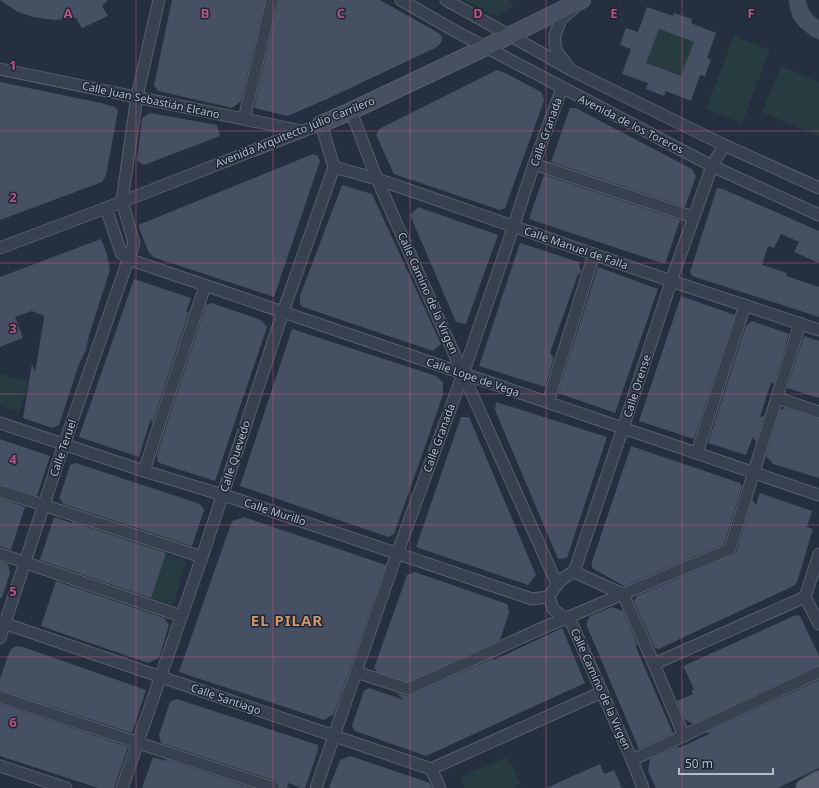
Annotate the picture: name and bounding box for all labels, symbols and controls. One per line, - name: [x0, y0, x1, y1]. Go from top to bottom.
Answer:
- text: A: [64, 4, 73, 22]
- text: B: [201, 4, 209, 22]
- text: C: [337, 4, 345, 22]
- text: D: [473, 4, 483, 22]
- text: E: [610, 4, 618, 22]
- text: F: [747, 4, 755, 22]
- text: 1: [9, 56, 17, 74]
- street label: Calle Juan Sebastián Elcano: [81, 78, 222, 122]
- street label: Avenida de los Toreros: [576, 90, 687, 157]
- street label: Avenida Arquitecto Julio Carrilero: [213, 92, 377, 171]
- street label: Calle Granada: [526, 95, 565, 168]
- text: 2: [9, 188, 17, 206]
- street label: Calle Manuel de Falla: [522, 223, 630, 272]
- street label: Calle Camino de la Virgen: [395, 230, 462, 356]
- text: 3: [9, 319, 17, 337]
- street label: Calle Orense: [619, 352, 654, 419]
- street label: Calle Lope de Vega: [425, 354, 522, 399]
- street label: Calle Granada: [419, 401, 458, 474]
- street label: Calle Teruel: [46, 417, 79, 479]
- street label: Calle Quevedo: [216, 418, 253, 494]
- text: 4: [9, 450, 17, 468]
- street label: Calle Murillo: [242, 494, 308, 529]
- text: 5: [9, 582, 17, 600]
- district label: EL PILAR: [251, 610, 323, 630]
- street label: Calle Camino de la Virgen: [568, 626, 635, 752]
- street label: Calle Santiago: [189, 680, 264, 718]
- text: 6: [9, 713, 17, 731]
- scale bar: [679, 750, 773, 776]
- text: 50 m: [685, 755, 713, 772]

